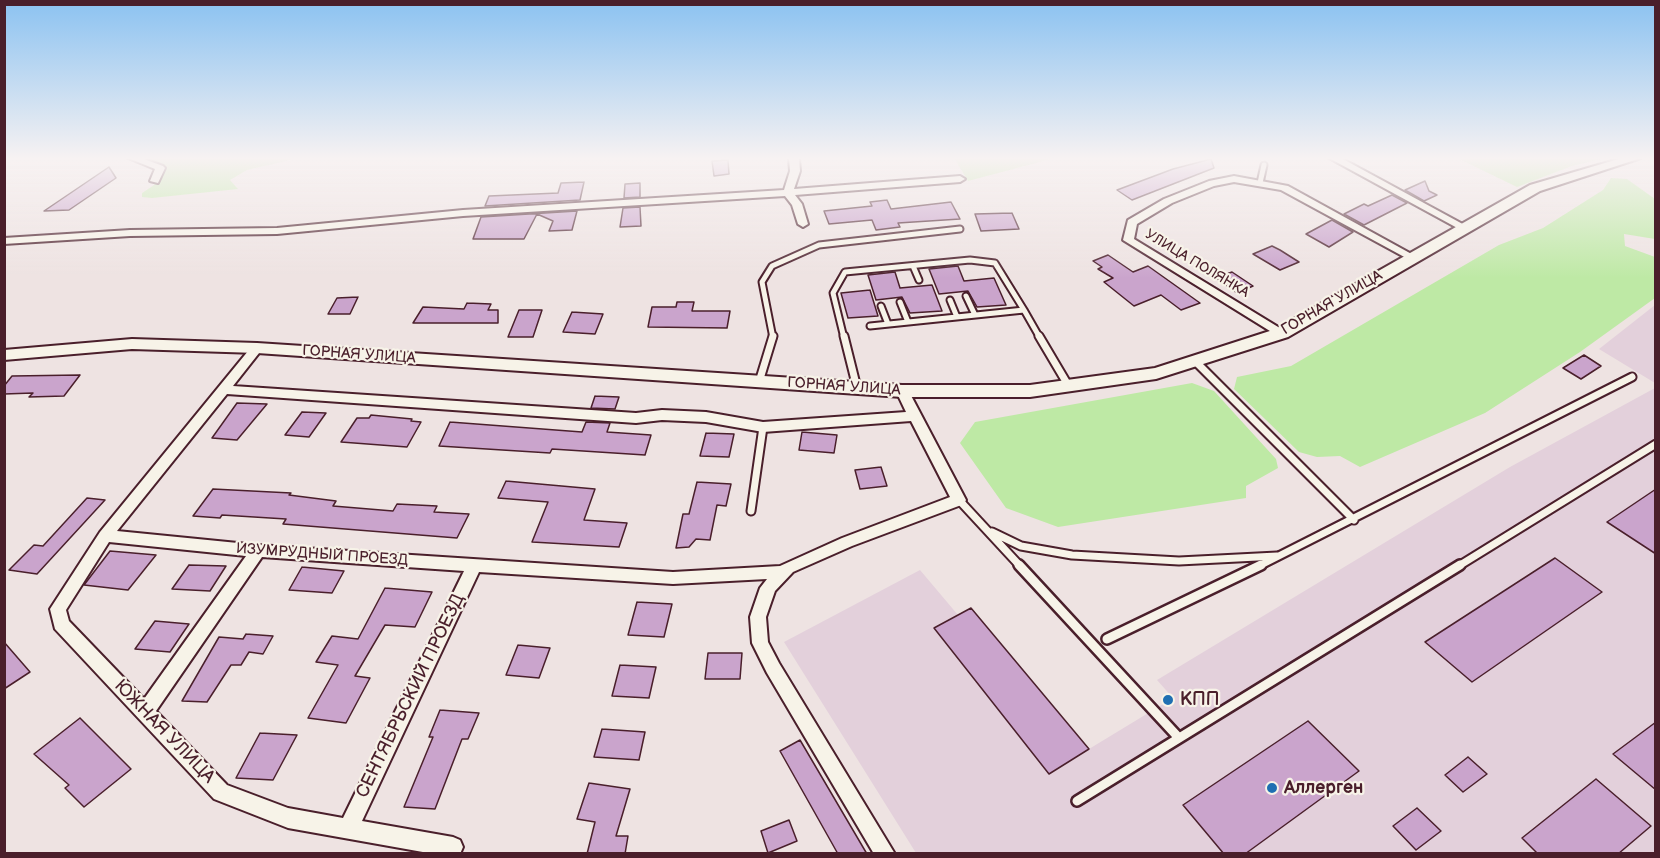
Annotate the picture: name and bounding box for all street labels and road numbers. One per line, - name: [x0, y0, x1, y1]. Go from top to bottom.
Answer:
- street label: УЛИЦА ПОЛЯНКА: [1142, 226, 1252, 302]
- street label: ГОРНАЯ УЛИЦА: [1278, 267, 1386, 339]
- street label: ГОРНАЯ УЛИЦА: [302, 342, 416, 368]
- street label: ГОРНАЯ УЛИЦА: [787, 374, 901, 400]
- street label: ИЗУМРУДНЫЙ ПРОЕЗД: [235, 540, 409, 570]
- street label: СЕНТЯБРЬСКИЙ ПРОЕЗД: [352, 591, 470, 801]
- street label: ЮЖНАЯ УЛИЦА: [109, 676, 219, 788]

